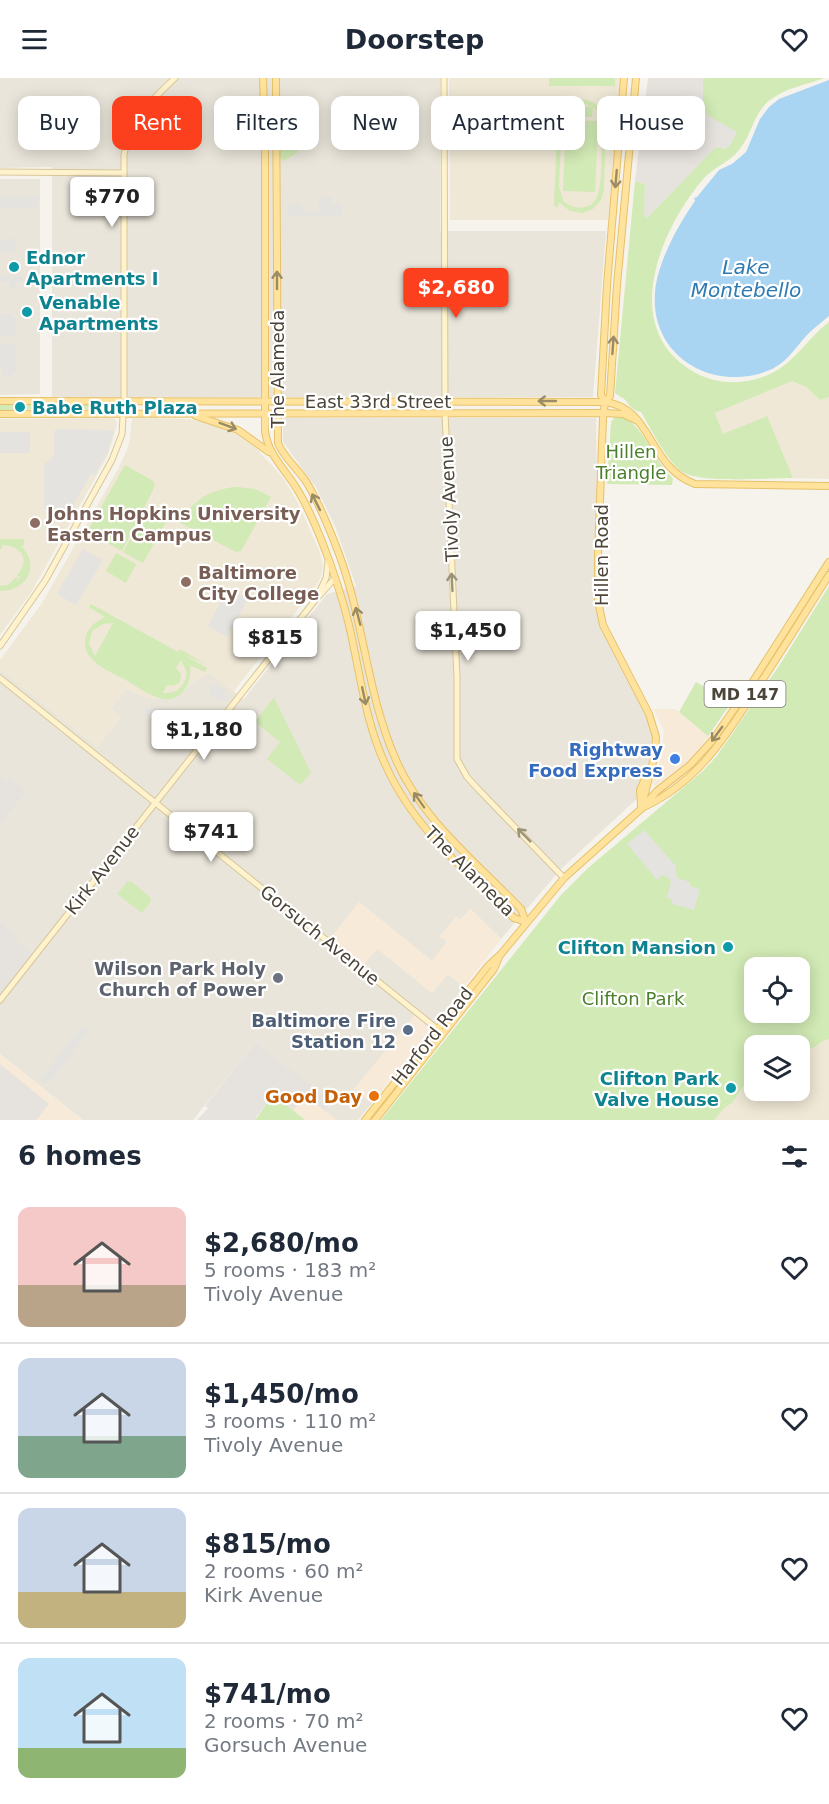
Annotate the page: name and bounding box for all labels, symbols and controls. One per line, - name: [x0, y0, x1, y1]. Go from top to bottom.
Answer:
- icon: menu: [18, 23, 51, 56]
- icon: heart: [778, 23, 811, 56]
- text: Doorstep: [345, 24, 484, 55]
- chip: Buy: [18, 96, 100, 150]
- chip: Rent: [112, 96, 202, 150]
- chip: Filters: [214, 96, 319, 150]
- chip: New: [331, 96, 419, 150]
- chip: Apartment: [431, 96, 585, 150]
- chip: House: [597, 96, 705, 150]
- one-way arrow: [610, 168, 621, 188]
- pin: $770: [76, 177, 148, 228]
- text: $770: [84, 184, 140, 208]
- place label: Ednor Apartments I: [26, 247, 159, 289]
- water label: Lake Montebello: [691, 255, 801, 302]
- marker: Ednor Apartments I: [7, 260, 21, 274]
- pin: $2,680: [407, 268, 505, 319]
- one-way arrow: [271, 270, 283, 290]
- text: $2,680: [417, 275, 495, 299]
- place label: Venable Apartments: [39, 292, 159, 334]
- marker: Venable Apartments: [20, 305, 34, 319]
- street label: The Alameda: [267, 310, 288, 429]
- one-way arrow: [608, 335, 619, 355]
- street label: East 33rd Street: [305, 391, 451, 412]
- one-way arrow: [537, 395, 557, 407]
- place label: Babe Ruth Plaza: [32, 397, 198, 418]
- marker: Babe Ruth Plaza: [13, 400, 27, 414]
- one-way arrow: [218, 421, 237, 432]
- street label: Tivoly Avenue: [435, 436, 463, 563]
- park label: Hillen Triangle: [595, 441, 666, 483]
- one-way arrow: [310, 493, 322, 511]
- place label: Johns Hopkins University Eastern Campus: [45, 503, 301, 545]
- street label: Hillen Road: [591, 504, 612, 606]
- marker: Johns Hopkins University Eastern Campus: [28, 516, 42, 530]
- place label: Baltimore City College: [198, 562, 319, 604]
- one-way arrow: [447, 573, 458, 593]
- marker: Baltimore City College: [179, 575, 193, 589]
- one-way arrow: [352, 607, 363, 626]
- pin: $1,450: [419, 611, 517, 662]
- pin: $815: [239, 618, 311, 669]
- text: $1,450: [429, 618, 507, 642]
- text: $815: [247, 625, 303, 649]
- road number: MD 147: [704, 681, 786, 707]
- one-way arrow: [359, 686, 370, 705]
- pin: $1,180: [155, 710, 253, 761]
- text: $1,180: [165, 717, 243, 741]
- one-way arrow: [711, 726, 723, 742]
- place label: Rightway Food Express: [528, 739, 663, 781]
- marker: Rightway Food Express: [668, 752, 682, 766]
- one-way arrow: [413, 792, 425, 808]
- pin: $741: [175, 812, 247, 863]
- text: $741: [183, 819, 239, 843]
- street label: Kirk Avenue: [61, 821, 143, 919]
- street label: The Alameda: [420, 821, 519, 920]
- one-way arrow: [517, 828, 531, 843]
- street label: Gorsuch Avenue: [256, 881, 384, 989]
- place label: Clifton Mansion: [558, 937, 716, 958]
- marker: Clifton Mansion: [721, 940, 735, 954]
- map controls: [744, 957, 810, 1101]
- button: locate: [744, 957, 810, 1023]
- place label: Wilson Park Holy Church of Power: [94, 958, 266, 1000]
- marker: Wilson Park Holy Church of Power: [271, 971, 285, 985]
- street label: Harford Road: [387, 983, 477, 1089]
- park label: Clifton Park: [582, 988, 685, 1009]
- place label: Baltimore Fire Station 12: [251, 1010, 396, 1052]
- marker: Baltimore Fire Station 12: [401, 1023, 415, 1037]
- button: layers: [744, 1035, 810, 1101]
- place label: Clifton Park Valve House: [594, 1068, 720, 1110]
- marker: Clifton Park Valve House: [724, 1081, 738, 1095]
- place label: Good Day: [265, 1086, 362, 1107]
- marker: Good Day: [367, 1089, 381, 1103]
- icon: filters: [778, 1140, 811, 1173]
- text: 6 homes: [18, 1141, 142, 1171]
- text: $2,680/mo: [204, 1228, 359, 1258]
- icon: home: [66, 1231, 138, 1303]
- icon: heart: [778, 1251, 811, 1284]
- text: 5 rooms · 183 m²: [204, 1258, 376, 1282]
- text: Tivoly Avenue: [204, 1282, 343, 1306]
- text: $1,450/mo: [204, 1379, 359, 1409]
- icon: home: [66, 1382, 138, 1454]
- icon: heart: [778, 1402, 811, 1435]
- text: 3 rooms · 110 m²: [204, 1409, 376, 1433]
- text: Tivoly Avenue: [204, 1433, 343, 1457]
- text: $815/mo: [204, 1529, 331, 1559]
- icon: home: [66, 1532, 138, 1604]
- icon: heart: [778, 1552, 811, 1585]
- text: 2 rooms · 60 m²: [204, 1559, 364, 1583]
- text: Kirk Avenue: [204, 1583, 323, 1607]
- text: $741/mo: [204, 1679, 331, 1709]
- icon: home: [66, 1682, 138, 1754]
- icon: heart: [778, 1702, 811, 1735]
- text: 2 rooms · 70 m²: [204, 1709, 364, 1733]
- text: Gorsuch Avenue: [204, 1733, 367, 1757]

